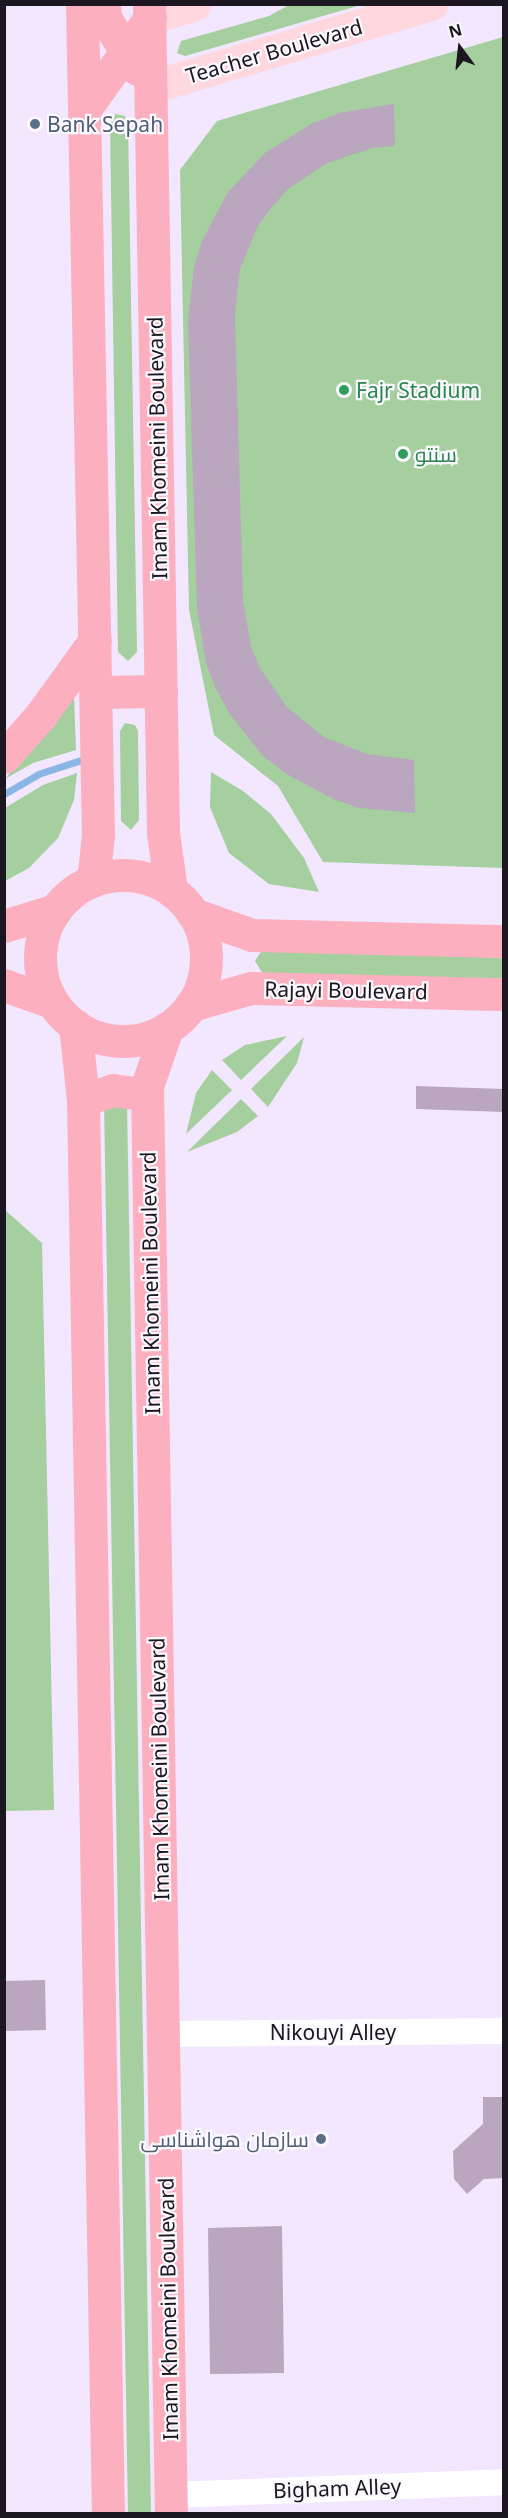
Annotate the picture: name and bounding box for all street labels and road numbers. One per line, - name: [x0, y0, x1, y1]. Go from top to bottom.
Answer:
- street label: Teacher Boulevard: [183, 14, 365, 88]
- street label: Imam Khomeini Boulevard: [142, 316, 172, 580]
- street label: Rajayi Boulevard: [264, 976, 428, 1004]
- street label: Imam Khomeini Boulevard: [135, 1151, 165, 1415]
- street label: Imam Khomeini Boulevard: [144, 1637, 174, 1901]
- street label: Nikouyi Alley: [270, 2019, 396, 2045]
- street label: Imam Khomeini Boulevard: [153, 2177, 183, 2441]
- street label: Bigham Alley: [272, 2473, 402, 2503]

